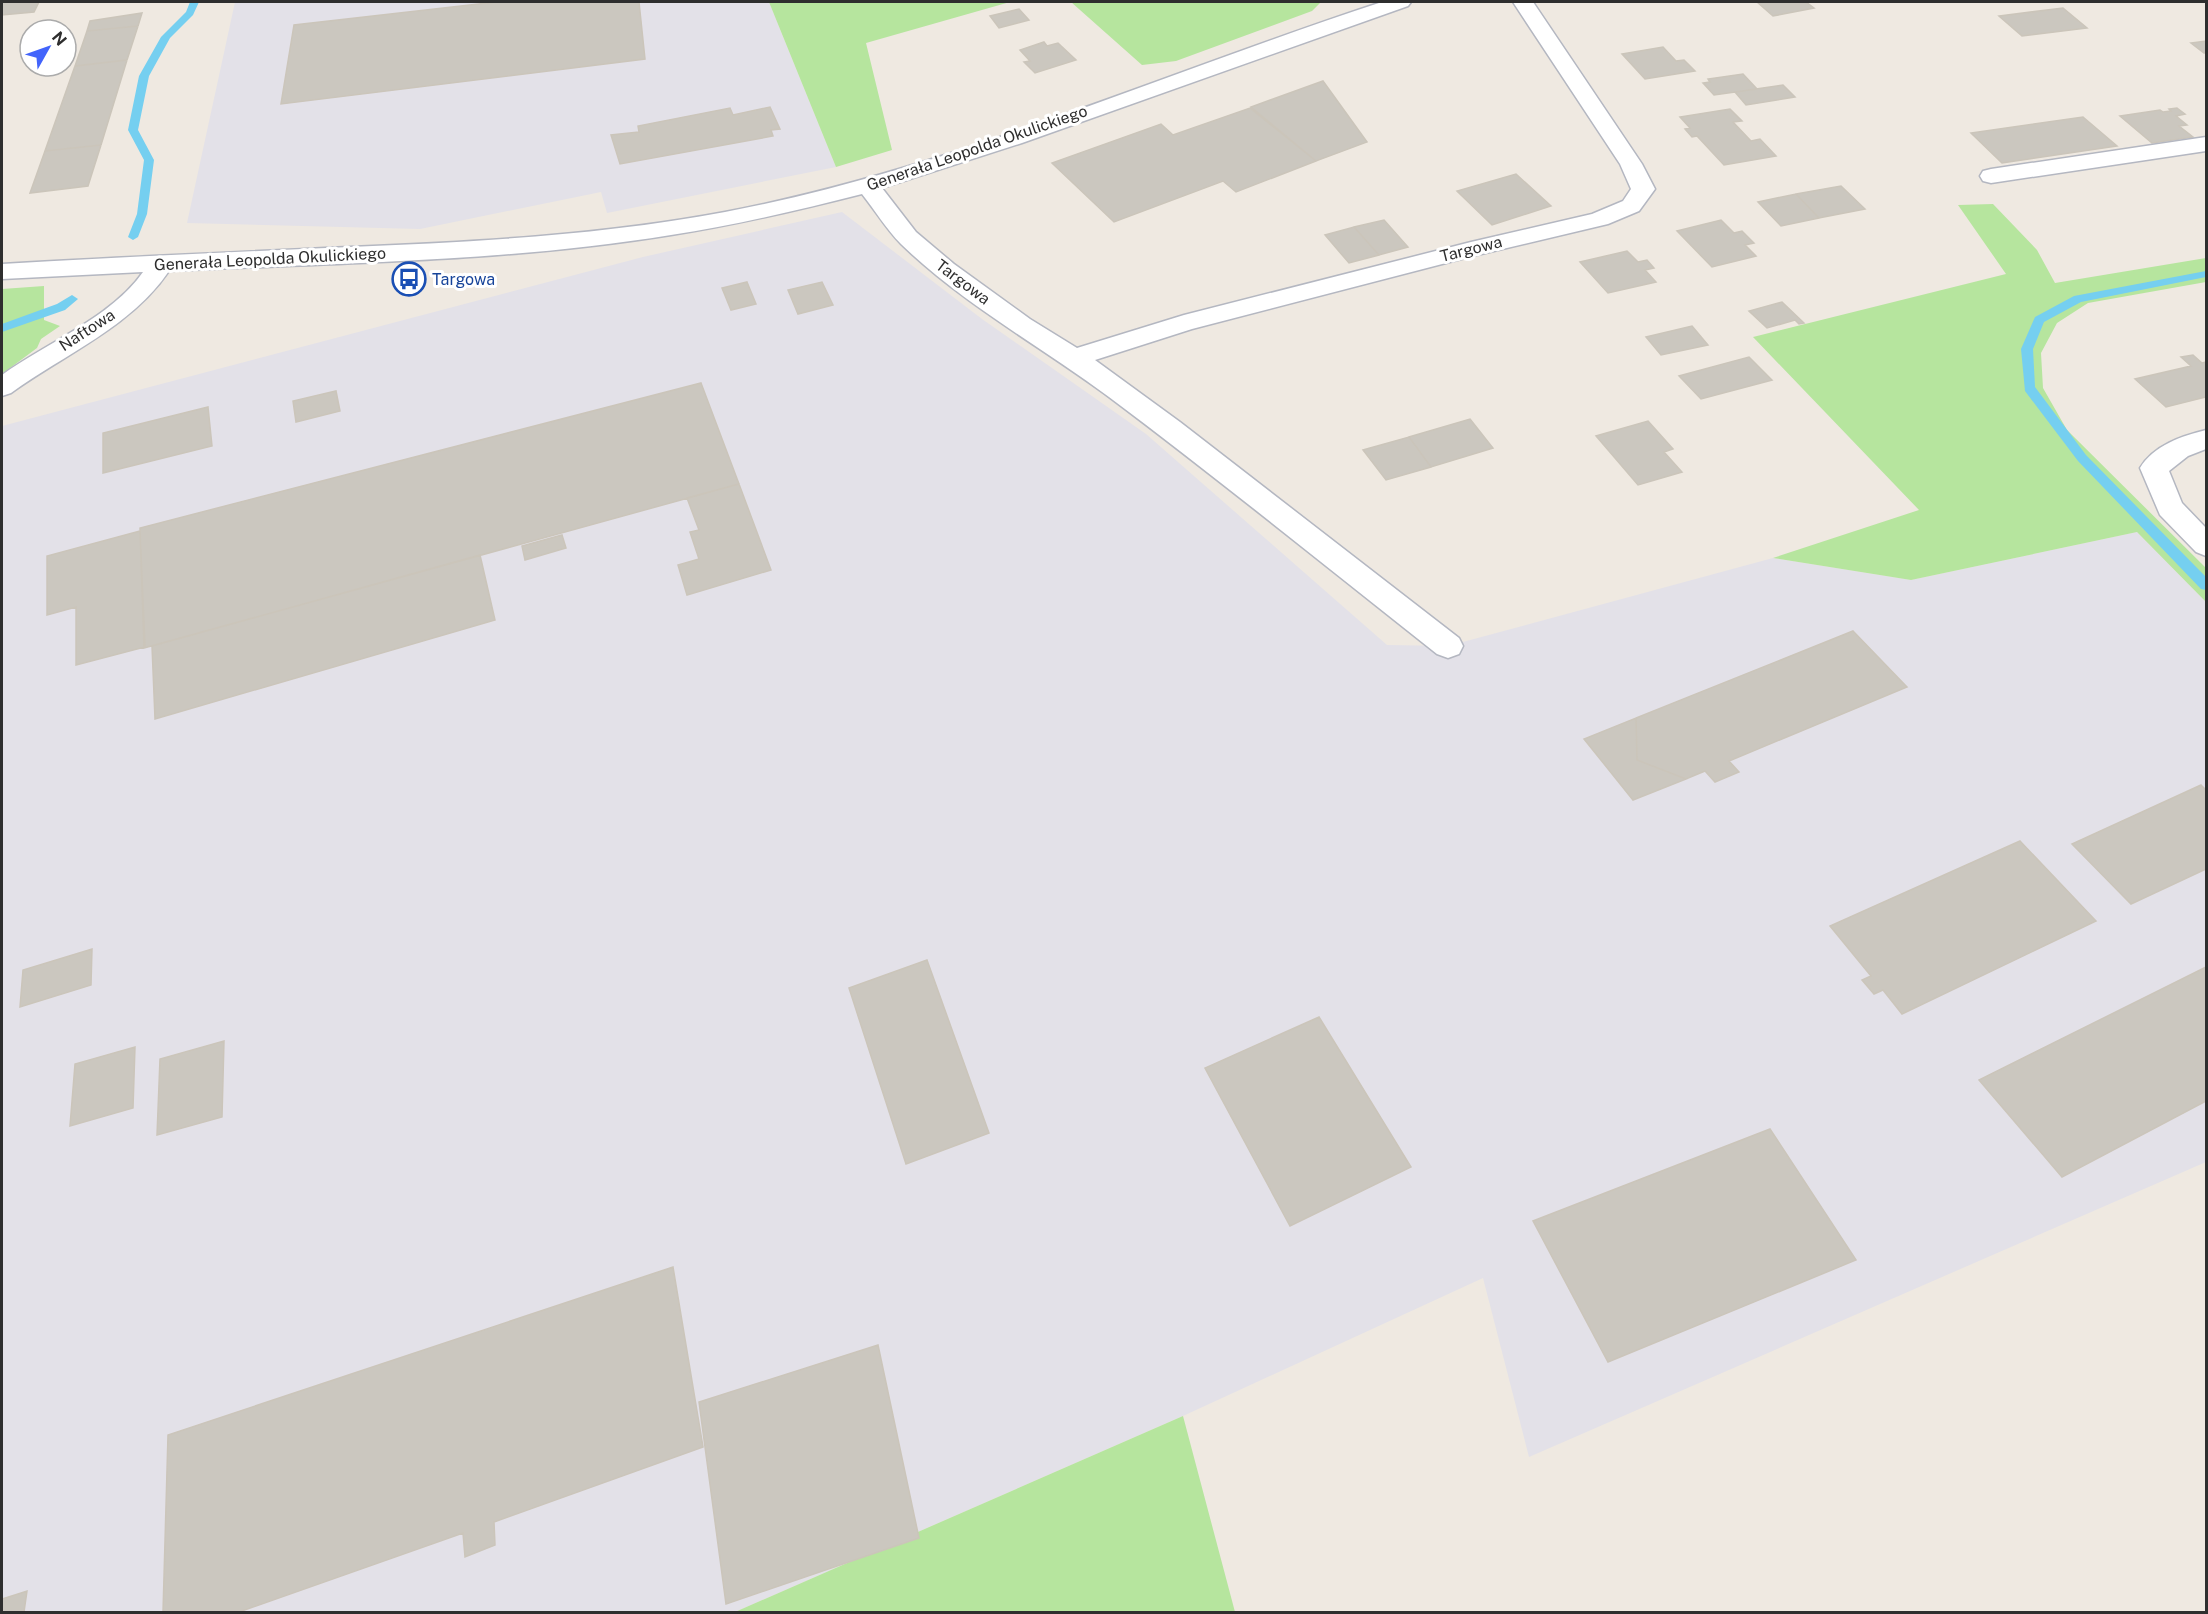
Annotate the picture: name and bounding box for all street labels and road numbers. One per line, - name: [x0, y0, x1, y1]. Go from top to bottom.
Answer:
- street label: Generała Leopolda Okulickiego: [864, 101, 1090, 195]
- street label: Targowa: [1438, 232, 1504, 266]
- street label: Generała Leopolda Okulickiego: [154, 243, 386, 275]
- street label: Targowa: [932, 255, 994, 309]
- street label: Naftowa: [56, 305, 118, 355]

